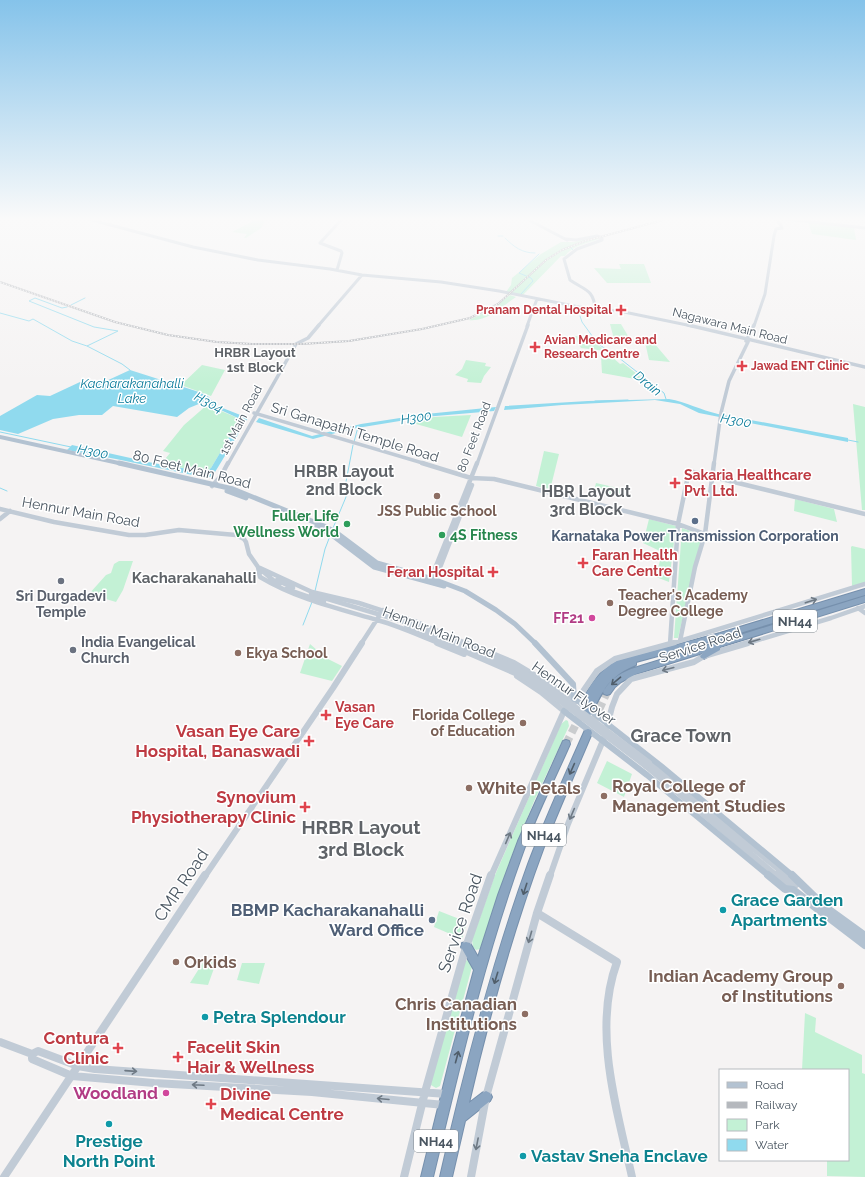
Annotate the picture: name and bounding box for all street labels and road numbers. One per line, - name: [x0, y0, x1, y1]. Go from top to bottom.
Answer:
- street label: Nagawara Main Road: [671, 305, 789, 347]
- street label: 1st Main Road: [217, 383, 265, 457]
- street label: Sri Ganapathi Temple Road: [269, 399, 441, 465]
- street label: 80 Feet Road: [454, 400, 494, 474]
- street label: 80 Feet Main Road: [131, 447, 253, 491]
- street label: Hennur Main Road: [21, 494, 141, 530]
- street label: Hennur Main Road: [380, 603, 498, 661]
- road number: NH44: [773, 610, 817, 632]
- street label: Service Road: [657, 624, 743, 666]
- street label: Hennur Flyover: [529, 658, 619, 728]
- road number: NH44: [522, 824, 566, 846]
- street label: CMR Road: [150, 845, 212, 925]
- street label: Service Road: [434, 871, 486, 975]
- road number: NH44: [414, 1130, 458, 1152]

